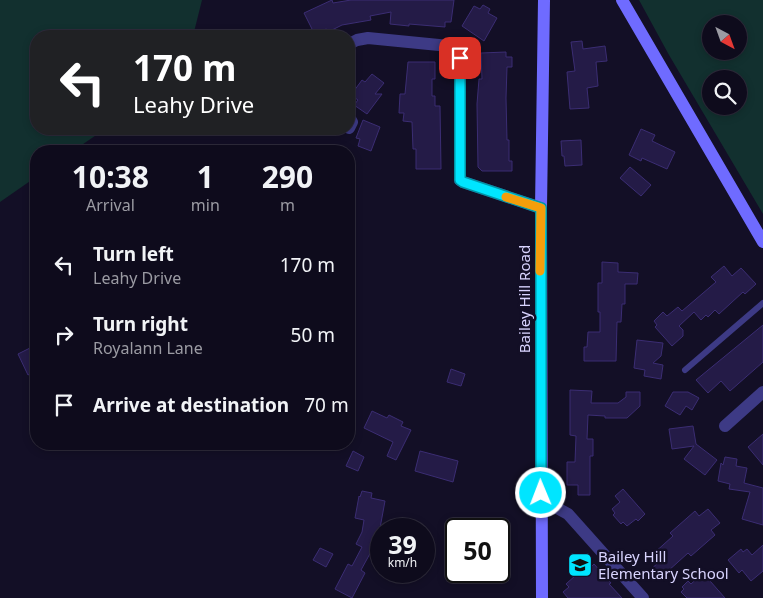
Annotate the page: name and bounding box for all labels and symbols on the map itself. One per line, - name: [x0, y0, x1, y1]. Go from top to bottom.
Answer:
- north arrow: [702, 15, 748, 60]
- pin: [439, 37, 481, 79]
- street label: Bailey Hill Road: [514, 245, 534, 353]
- position arrow: [514, 466, 566, 518]
- speed limit sign: 50: [445, 518, 510, 583]
- place label: Bailey Hill Elementary School: [598, 546, 729, 583]
- school or university icon: Bailey Hill Elementary School: [567, 552, 593, 578]

